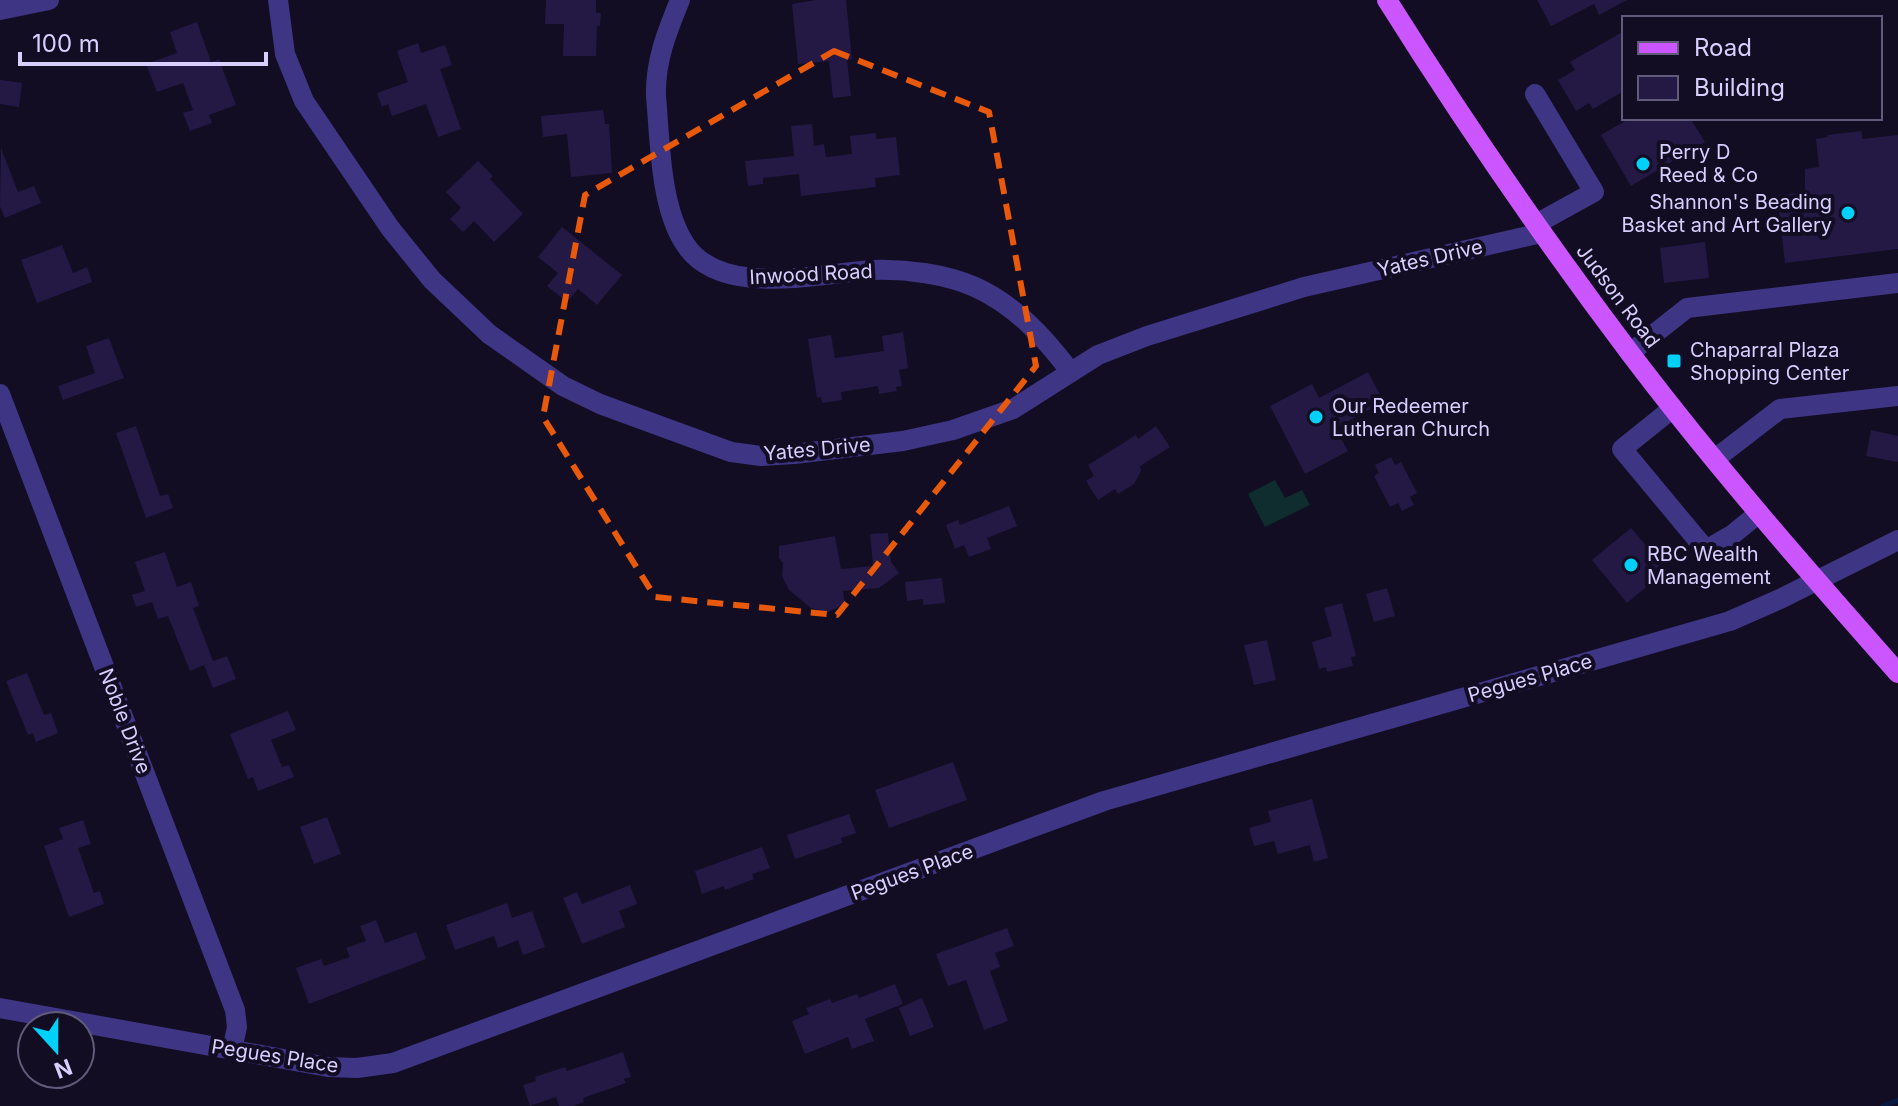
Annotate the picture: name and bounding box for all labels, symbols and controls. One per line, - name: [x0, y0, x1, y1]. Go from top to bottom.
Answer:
- scale bar: [20, 16, 266, 66]
- legend: [1622, 16, 1882, 120]
- text: 100 m: [32, 29, 100, 58]
- text: Road: [1694, 33, 1752, 62]
- text: Building: [1694, 73, 1785, 102]
- place label: Perry D Reed & Co: [1659, 140, 1758, 187]
- marker: Perry D Reed & Co: [1634, 155, 1652, 173]
- place label: Shannon's Beading Basket and Art Gallery: [1621, 190, 1832, 237]
- marker: Shannon's Beading Basket and Art Gallery: [1839, 204, 1857, 222]
- street label: Yates Drive: [1375, 234, 1485, 282]
- street label: Judson Road: [1571, 239, 1665, 353]
- street label: Inwood Road: [749, 259, 873, 289]
- place label: Chaparral Plaza Shopping Center: [1690, 338, 1850, 385]
- marker: Chaparral Plaza Shopping Center: [1665, 352, 1683, 370]
- place label: Our Redeemer Lutheran Church: [1332, 394, 1490, 441]
- marker: Our Redeemer Lutheran Church: [1307, 408, 1325, 426]
- street label: Yates Drive: [763, 432, 871, 466]
- place label: RBC Wealth Management: [1647, 542, 1771, 589]
- marker: RBC Wealth Management: [1622, 556, 1640, 574]
- street label: Pegues Place: [1465, 649, 1595, 707]
- street label: Noble Drive: [94, 665, 156, 777]
- street label: Pegues Place: [848, 839, 976, 905]
- north arrow: [16, 1010, 96, 1090]
- street label: Pegues Place: [210, 1034, 340, 1078]
- text: N: [51, 1054, 76, 1084]

